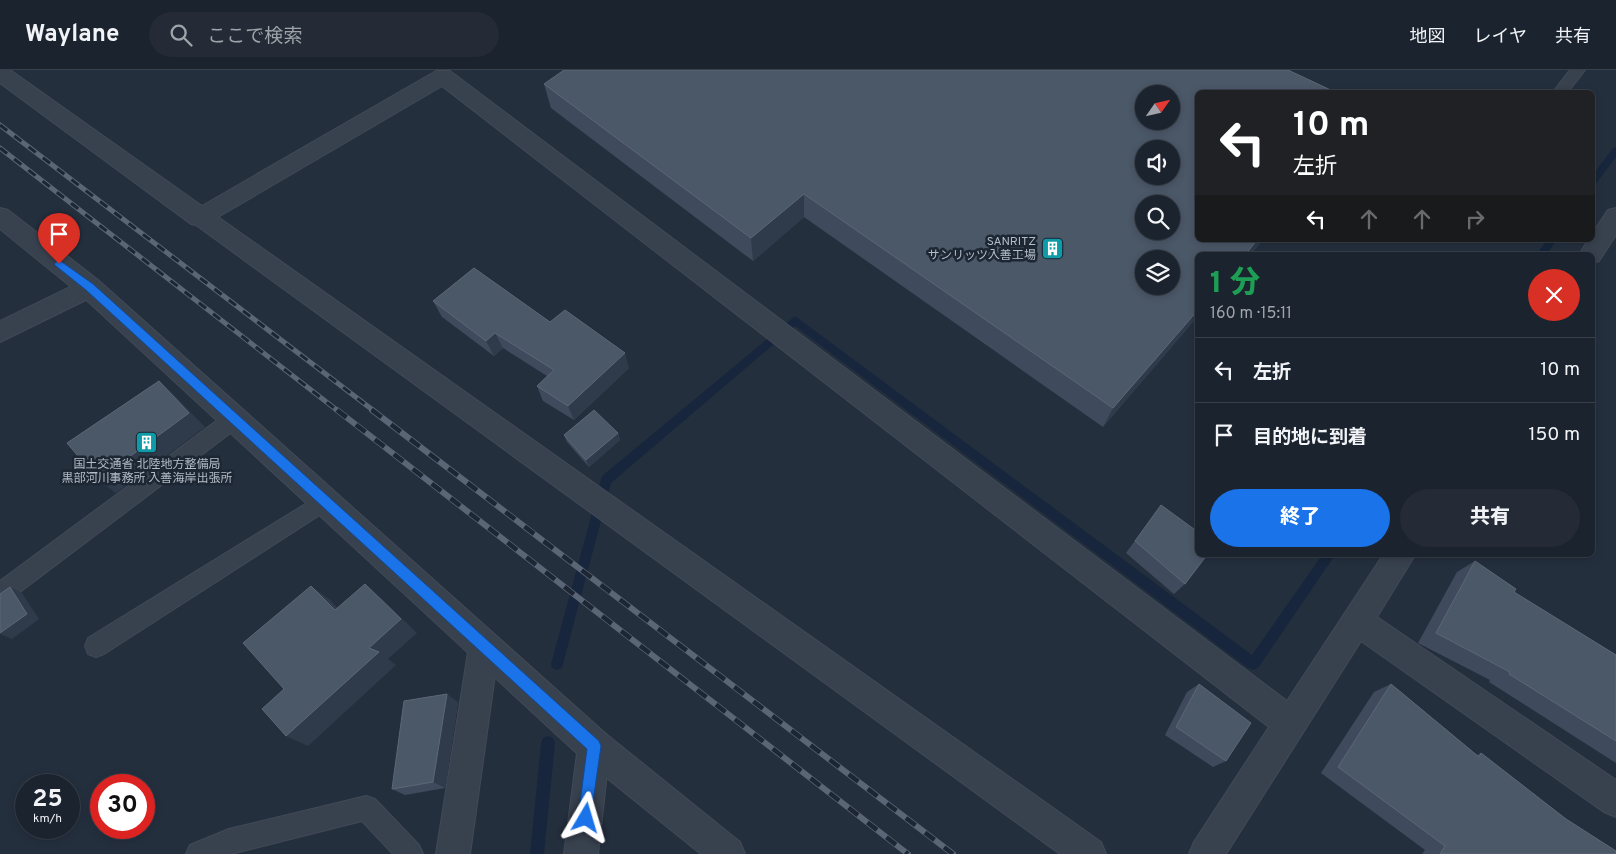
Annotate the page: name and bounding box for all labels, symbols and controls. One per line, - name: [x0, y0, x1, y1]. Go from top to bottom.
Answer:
- search box: [149, 12, 499, 57]
- text: Waylane: [25, 20, 119, 50]
- icon: search: [167, 21, 195, 49]
- text: ここで検索: [207, 25, 302, 49]
- text: 地図: [1410, 26, 1446, 49]
- text: レイヤ: [1474, 26, 1527, 49]
- text: 共有: [1555, 26, 1591, 49]
- north arrow: [1135, 85, 1180, 130]
- map controls: [1135, 85, 1180, 295]
- text: 10 m: [1293, 104, 1369, 148]
- icon: left: [1210, 110, 1275, 175]
- button: sound: [1135, 140, 1180, 185]
- text: 左折: [1293, 154, 1337, 181]
- button: search: [1135, 195, 1180, 240]
- icon: left: [1302, 205, 1330, 233]
- icon: ahead: [1355, 205, 1383, 233]
- icon: ahead: [1408, 205, 1436, 233]
- icon: right: [1461, 205, 1489, 233]
- pin: [38, 213, 80, 264]
- icon: arrive: [45, 220, 73, 248]
- place label: SANRITZ サンリッツ入善工場: [928, 234, 1036, 264]
- building icon: SANRITZ サンリッツ入善工場: [1040, 236, 1064, 260]
- button: layers: [1135, 250, 1180, 295]
- text: 1 分: [1210, 266, 1260, 303]
- button: close: [1528, 269, 1580, 321]
- text: 160 m · 15:11: [1210, 304, 1292, 324]
- icon: left: [1210, 356, 1238, 384]
- text: 10 m: [1540, 358, 1580, 382]
- text: 左折: [1253, 361, 1291, 385]
- icon: arrive: [1210, 421, 1238, 449]
- text: 150 m: [1528, 423, 1580, 447]
- text: 目的地に到着: [1253, 426, 1367, 450]
- building icon: 国土交通省 北陸地方整備局 黒部河川事務所 入善海岸出張所: [135, 431, 159, 455]
- place label: 国土交通省 北陸地方整備局 黒部河川事務所 入善海岸出張所: [62, 457, 232, 487]
- button: 終了: [1210, 489, 1390, 547]
- button: 共有: [1400, 489, 1580, 547]
- speed limit sign: 30: [90, 774, 155, 839]
- text: 25: [32, 784, 63, 816]
- position arrow: [559, 791, 611, 843]
- text: km/h: [33, 811, 62, 827]

